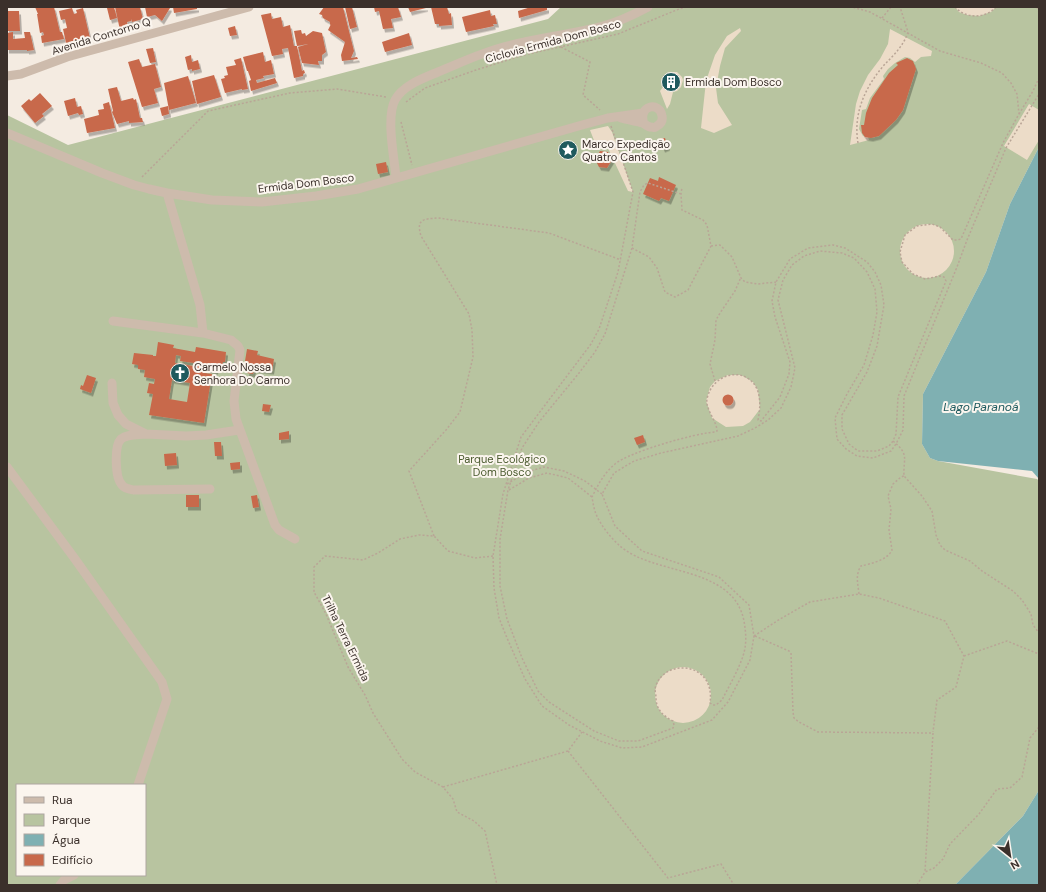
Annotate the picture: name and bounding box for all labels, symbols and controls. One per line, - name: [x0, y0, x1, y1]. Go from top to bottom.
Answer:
- street label: Avenida Contorno Q: [50, 14, 152, 58]
- street label: Ciclovia Ermida Dom Bosco: [484, 16, 622, 66]
- building icon: Ermida Dom Bosco: [660, 71, 682, 93]
- place label: Ermida Dom Bosco: [685, 75, 782, 89]
- place label: Marco Expedição Quatro Cantos: [582, 137, 670, 164]
- place icon: Marco Expedição Quatro Cantos: [557, 139, 579, 161]
- street label: Ermida Dom Bosco: [257, 170, 355, 196]
- place label: Carmelo Nossa Senhora Do Carmo: [194, 360, 290, 387]
- church icon: Carmelo Nossa Senhora Do Carmo: [169, 362, 191, 384]
- water label: Lago Paranoá: [943, 399, 1019, 415]
- park label: Parque Ecológico Dom Bosco: [458, 452, 546, 479]
- street label: Trilha Terra Ermida: [319, 593, 373, 683]
- legend: [16, 784, 146, 876]
- text: Rua: [52, 792, 73, 808]
- text: Parque: [52, 812, 91, 828]
- text: Água: [52, 832, 80, 848]
- north arrow: [990, 836, 1030, 876]
- text: Edifício: [52, 852, 93, 868]
- text: N: [1008, 857, 1022, 873]

